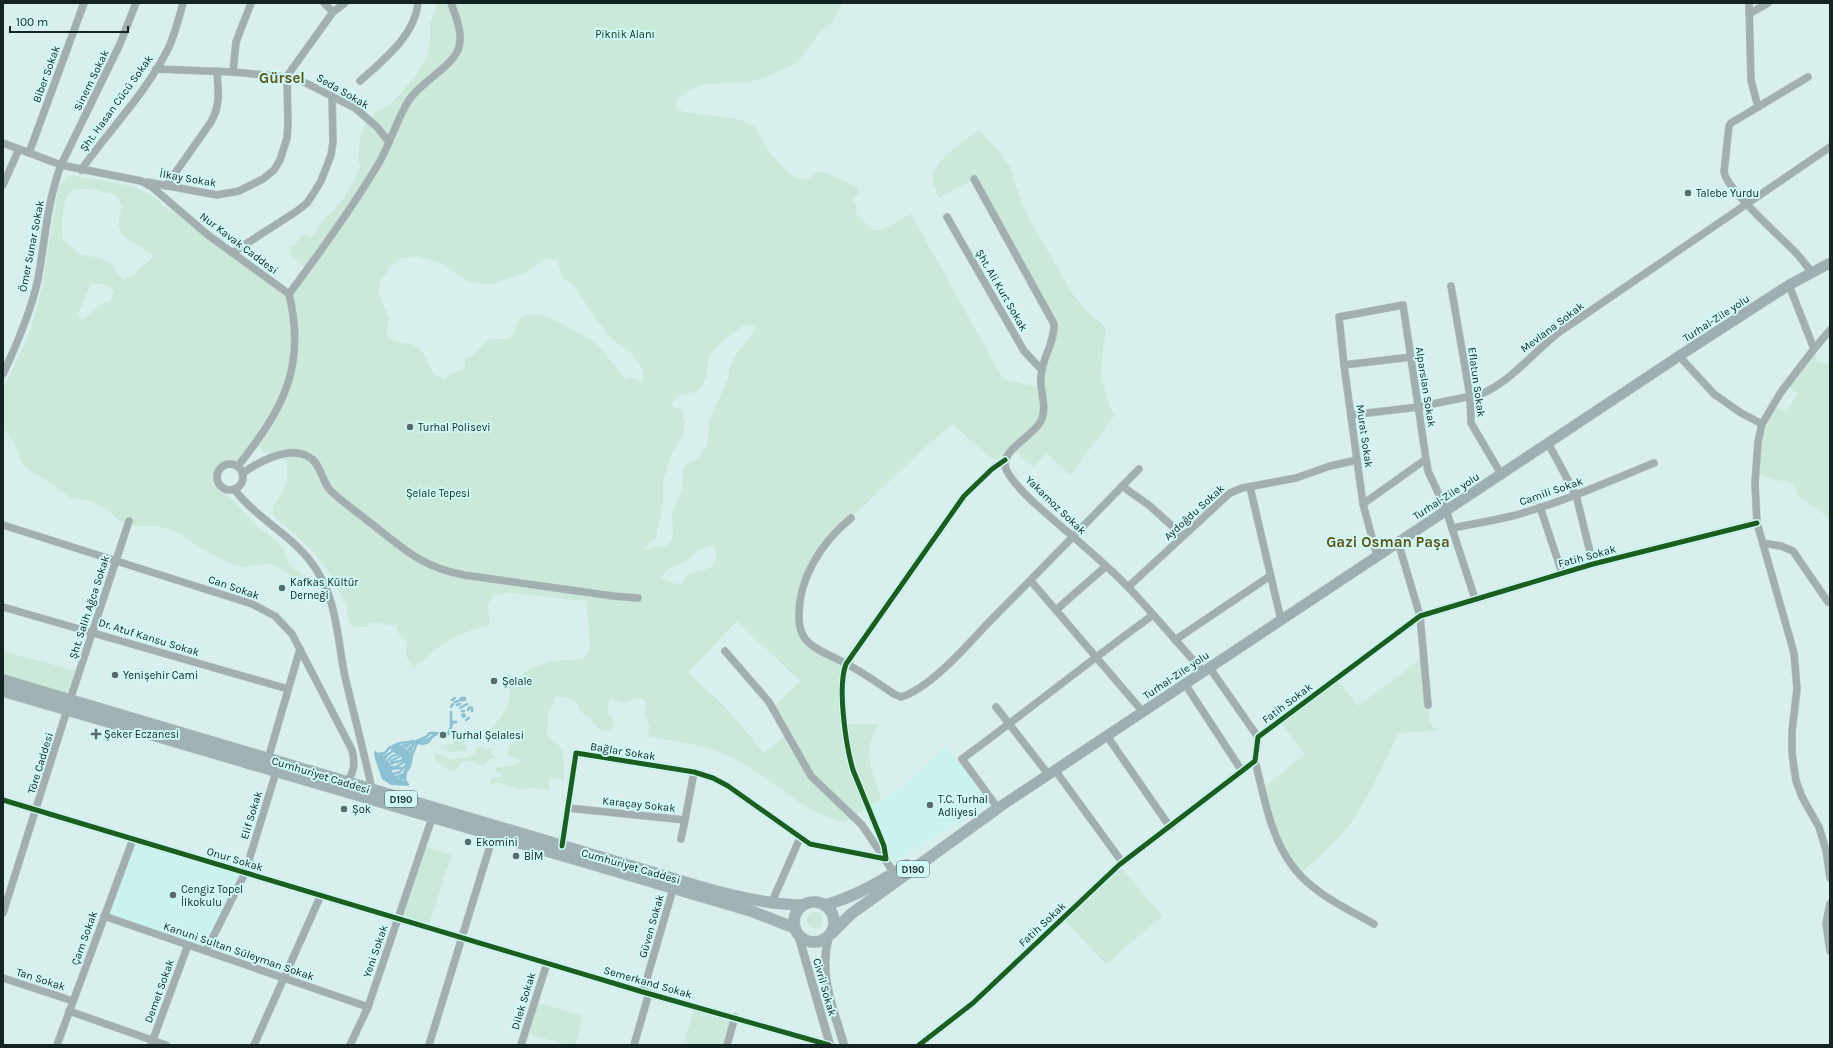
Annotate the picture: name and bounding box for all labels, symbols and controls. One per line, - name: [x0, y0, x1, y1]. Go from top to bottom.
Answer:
- scale bar: [10, 8, 128, 34]
- text: 100 m: [16, 15, 48, 29]
- park label: Piknik Alanı: [595, 28, 655, 41]
- street label: Biber Sokak: [30, 44, 63, 105]
- street label: Sinem Sokak: [71, 48, 112, 113]
- street label: Şht. Hasan Cücü Sokak: [77, 53, 156, 154]
- district label: Gürsel: [259, 69, 305, 87]
- street label: Seda Sokak: [314, 71, 371, 112]
- street label: İlkay Sokak: [159, 166, 217, 190]
- place label: Talebe Yurdu: [1696, 187, 1759, 200]
- marker: Talebe Yurdu: [1683, 188, 1693, 198]
- street label: Ömer Sunar Sokak: [15, 199, 47, 293]
- street label: Nur Kavak Caddesi: [197, 210, 280, 277]
- street label: Şht. Ali Kurt Sokak: [973, 247, 1030, 334]
- street label: Turhal-Zile yolu: [1680, 292, 1752, 345]
- street label: Mevlana Sokak: [1518, 299, 1587, 355]
- street label: Alparslan Sokak: [1413, 346, 1438, 428]
- street label: Eflatun Sokak: [1465, 346, 1488, 418]
- street label: Murat Sokak: [1354, 404, 1375, 469]
- place label: Turhal Polisevi: [418, 421, 490, 434]
- marker: Turhal Polisevi: [405, 422, 415, 432]
- street label: Turhal-Zile yolu: [1410, 470, 1482, 523]
- street label: Yakamoz Sokak: [1023, 473, 1089, 537]
- street label: Camili Sokak: [1518, 475, 1585, 508]
- street label: Aydoğdu Sokak: [1161, 482, 1227, 543]
- park label: Şelale Tepesi: [406, 487, 470, 500]
- district label: Gazi Osman Paşa: [1326, 533, 1450, 551]
- street label: Fatih Sokak: [1557, 543, 1617, 570]
- street label: Şht. Salih Ağca Sokak: [67, 554, 112, 661]
- street label: Can Sokak: [207, 573, 261, 602]
- place label: Kafkas Kültür Derneği: [290, 576, 358, 602]
- marker: Kafkas Kültür Derneği: [277, 583, 287, 593]
- street label: Dr. Atuf Kansu Sokak: [97, 616, 201, 659]
- street label: Turhal-Zile yolu: [1141, 648, 1212, 702]
- place label: Yenişehir Cami: [123, 669, 198, 682]
- marker: Yenişehir Cami: [110, 670, 120, 680]
- place label: Şelale: [502, 675, 533, 688]
- marker: Şelale: [489, 676, 499, 686]
- street label: Fatih Sokak: [1260, 680, 1315, 726]
- place label: Şeker Eczanesi: [104, 728, 179, 741]
- marker: Şeker Eczanesi: [91, 729, 101, 739]
- place label: Turhal Şelalesi: [451, 729, 524, 742]
- marker: Turhal Şelalesi: [438, 730, 448, 740]
- street label: Töre Caddesi: [25, 731, 56, 795]
- street label: Bağlar Sokak: [589, 740, 657, 763]
- street label: Cumhuriyet Caddesi: [270, 754, 372, 797]
- street label: Elif Sokak: [238, 789, 265, 841]
- road number: D190: [385, 791, 417, 807]
- place label: T.C. Turhal Adliyesi: [938, 793, 988, 819]
- street label: Karaçay Sokak: [602, 794, 676, 815]
- marker: T.C. Turhal Adliyesi: [925, 800, 935, 810]
- place label: Şok: [352, 803, 371, 816]
- marker: Şok: [339, 804, 349, 814]
- place label: Ekomini: [476, 836, 518, 849]
- marker: Ekomini: [463, 837, 473, 847]
- street label: Onur Sokak: [205, 845, 265, 874]
- street label: Cumhuriyet Caddesi: [580, 846, 682, 887]
- place label: BİM: [524, 849, 543, 863]
- marker: BİM: [511, 851, 521, 861]
- road number: D190: [897, 861, 929, 877]
- place label: Cengiz Topel İlkokulu: [181, 883, 243, 909]
- marker: Cengiz Topel İlkokulu: [168, 890, 178, 900]
- street label: Güven Sokak: [636, 893, 667, 959]
- street label: Fatih Sokak: [1016, 899, 1068, 949]
- street label: Çam Sokak: [69, 909, 100, 967]
- street label: Kanuni Sultan Süleyman Sokak: [162, 920, 316, 983]
- street label: Yeni Sokak: [360, 923, 391, 979]
- street label: Civril Sokak: [810, 957, 839, 1018]
- street label: Demet Sokak: [142, 958, 177, 1025]
- street label: Semerkand Sokak: [602, 964, 694, 1001]
- street label: Tan Sokak: [15, 965, 67, 994]
- street label: Dilek Sokak: [509, 971, 538, 1031]

